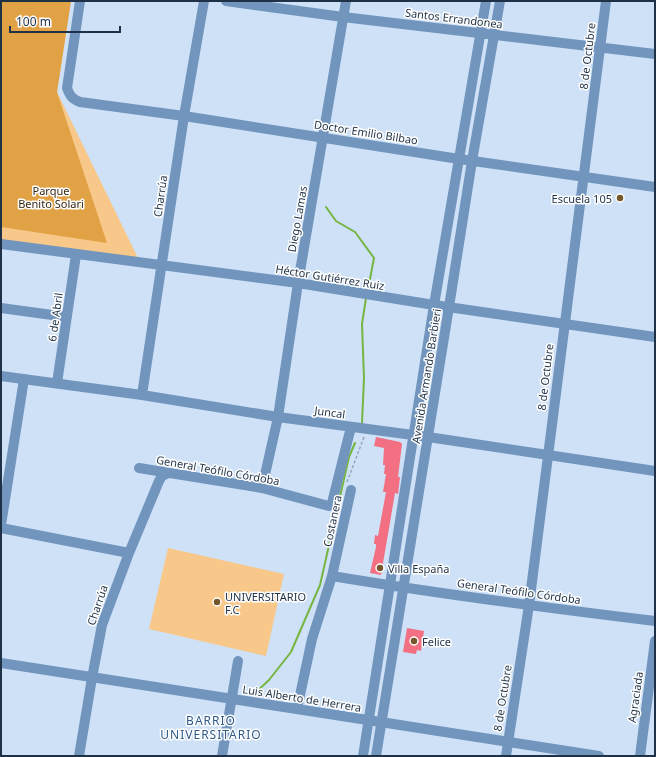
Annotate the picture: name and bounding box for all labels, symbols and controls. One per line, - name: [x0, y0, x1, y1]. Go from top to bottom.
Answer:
- street label: Santos Errandonea: [404, 5, 504, 31]
- scale bar: [10, 8, 120, 34]
- text: 100 m: [16, 13, 51, 30]
- street label: 8 de Octubre: [575, 22, 599, 90]
- street label: Doctor Emilio Bilbao: [313, 116, 419, 148]
- street label: Charrúa: [150, 174, 170, 218]
- park label: Parque Benito Solari: [18, 183, 84, 211]
- street label: Diego Lamas: [284, 185, 310, 253]
- place label: Escuela 105: [552, 191, 612, 206]
- marker: Escuela 105: [615, 193, 625, 203]
- street label: Héctor Gutiérrez Ruiz: [274, 261, 386, 293]
- street label: 6 de Abril: [44, 292, 66, 342]
- street label: Avenida Armando Barbieri: [408, 307, 444, 445]
- street label: 8 de Octubre: [533, 343, 557, 411]
- street label: Juncal: [313, 402, 346, 422]
- street label: General Teófilo Córdoba: [155, 452, 281, 488]
- street label: Costanera: [319, 494, 345, 548]
- place label: Villa España: [388, 561, 449, 576]
- marker: Villa España: [375, 563, 385, 573]
- street label: General Teófilo Córdoba: [456, 575, 582, 607]
- street label: Charrúa: [83, 583, 111, 627]
- place label: UNIVERSITARIO F.C: [225, 589, 306, 617]
- marker: UNIVERSITARIO F.C: [212, 597, 222, 607]
- place label: Felice: [422, 634, 451, 649]
- marker: Felice: [409, 636, 419, 646]
- street label: 8 de Octubre: [489, 664, 515, 732]
- street label: Agraciada: [624, 670, 646, 724]
- street label: Luis Alberto de Herrera: [241, 681, 363, 715]
- district label: BARRIO UNIVERSITARIO: [160, 712, 262, 743]

